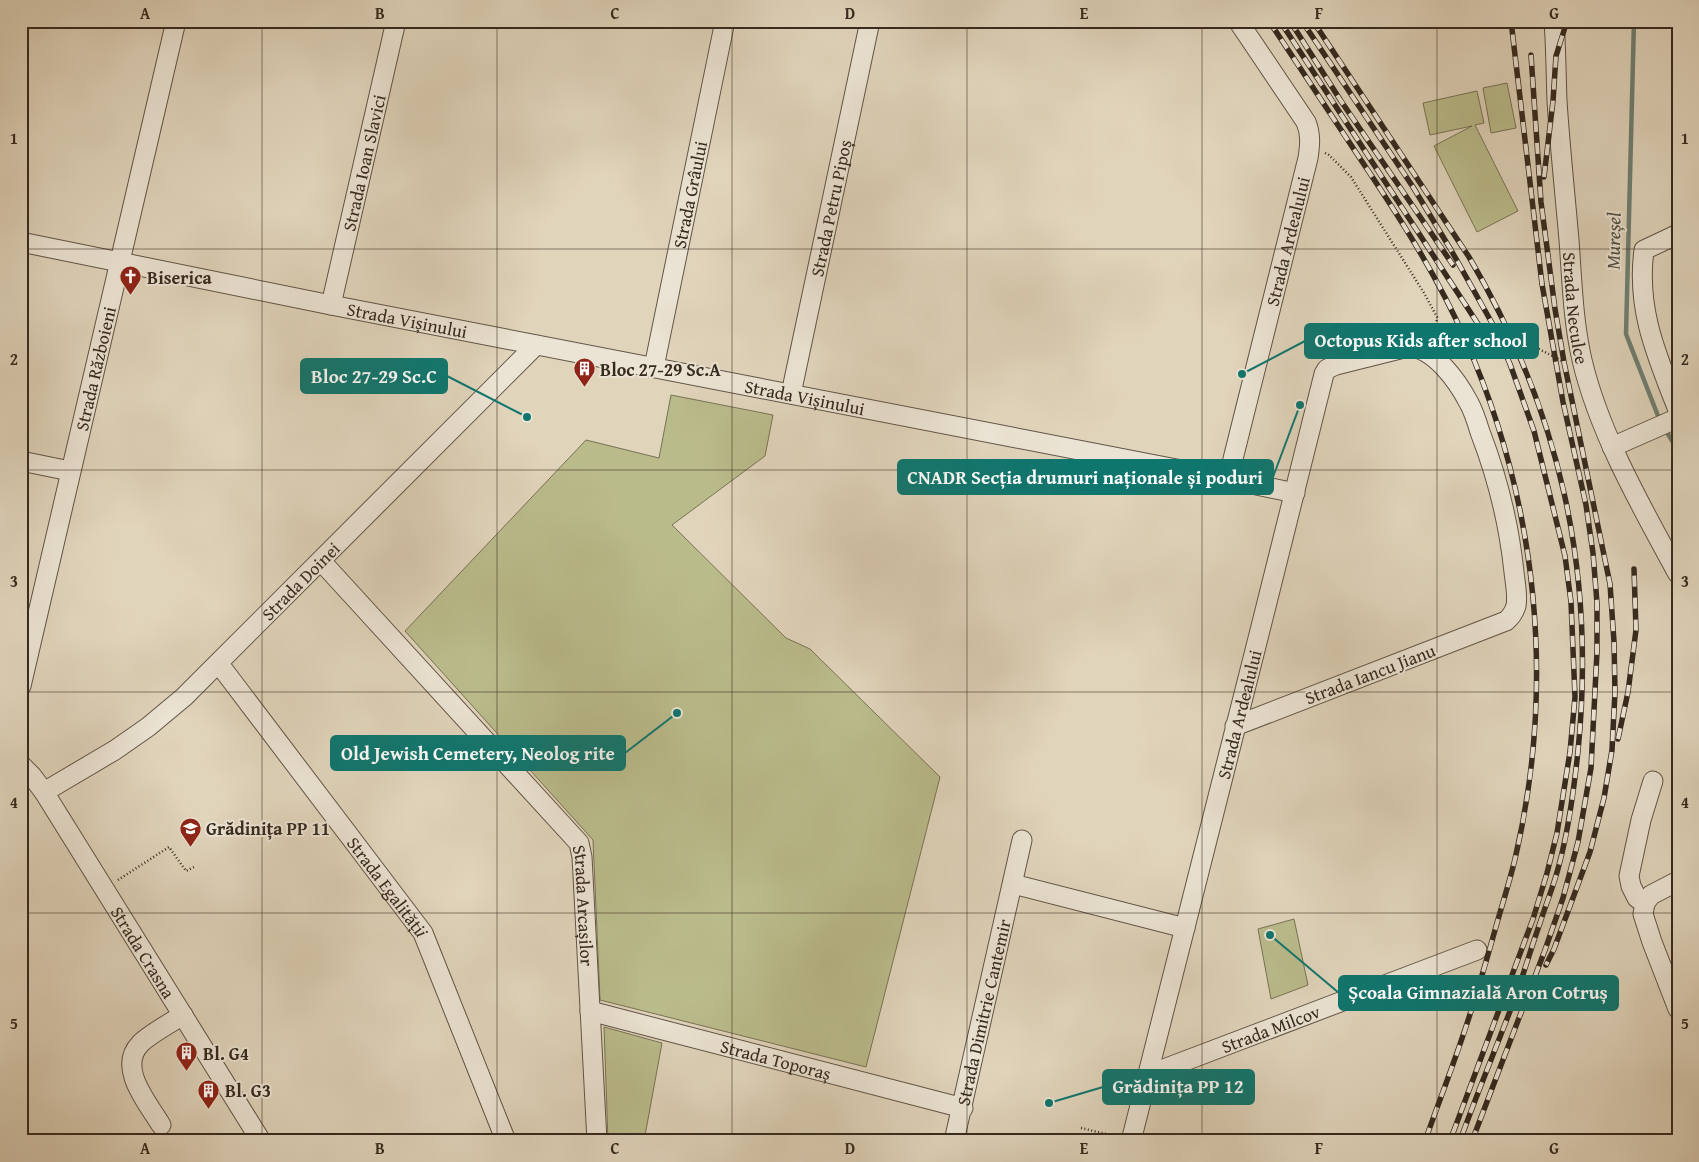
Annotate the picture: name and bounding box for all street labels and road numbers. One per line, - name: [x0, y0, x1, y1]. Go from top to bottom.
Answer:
- street label: Strada Ioan Slavici: [335, 92, 392, 234]
- street label: Strada Petru Pipoș: [803, 137, 858, 279]
- street label: Strada Grâului: [665, 138, 714, 251]
- street label: Strada Ardealului: [1258, 174, 1316, 309]
- street label: Strada Neculce: [1556, 251, 1596, 367]
- street label: Strada Vișinului: [345, 295, 470, 345]
- street label: Strada Războieni: [67, 304, 123, 433]
- street label: Strada Vișinului: [742, 372, 867, 422]
- street label: Strada Doinei: [255, 535, 346, 626]
- street label: Strada Iancu Jianu: [1301, 637, 1439, 711]
- street label: Strada Ardealului: [1209, 647, 1268, 782]
- street label: Strada Egalității: [341, 831, 437, 941]
- street label: Strada Arcașilor: [566, 842, 601, 967]
- street label: Strada Crasna: [104, 901, 183, 1004]
- street label: Strada Dimitrie Cantemir: [949, 916, 1017, 1108]
- street label: Strada Milcov: [1217, 997, 1324, 1060]
- street label: Strada Toporaș: [718, 1032, 834, 1087]

